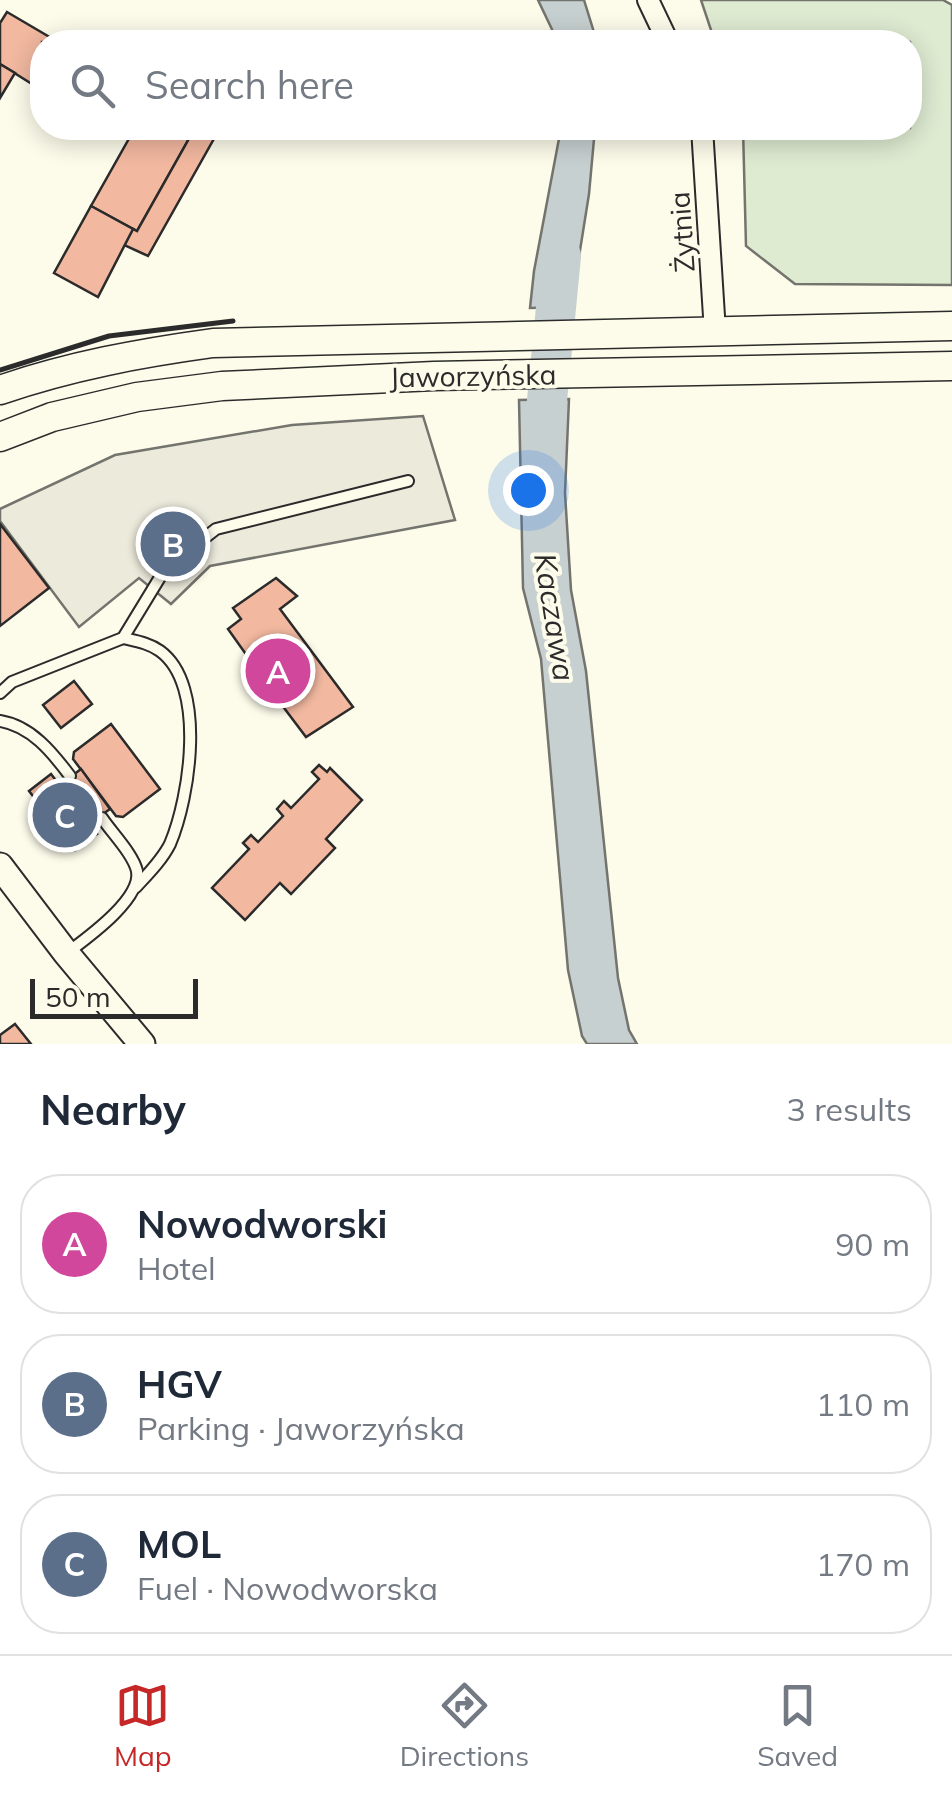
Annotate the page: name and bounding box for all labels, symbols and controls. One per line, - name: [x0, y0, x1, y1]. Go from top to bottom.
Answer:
- search box: [30, 30, 922, 140]
- icon: search: [65, 58, 120, 113]
- text: Search here: [145, 61, 354, 109]
- street label: Żytnia: [661, 191, 702, 274]
- street label: Jaworzyńska: [389, 357, 557, 394]
- your location: [503, 465, 554, 516]
- pin: B: [140, 506, 206, 582]
- water label: Kaczawa: [526, 550, 584, 683]
- pin: A: [246, 634, 310, 708]
- pin: C: [32, 778, 98, 852]
- scale bar: [30, 974, 198, 1018]
- text: 50 m: [45, 979, 111, 1014]
- text: Nearby: [40, 1083, 186, 1136]
- text: 3 results: [787, 1089, 912, 1129]
- text: Nowodworski: [137, 1200, 387, 1248]
- text: A: [62, 1224, 87, 1264]
- text: 90 m: [835, 1224, 910, 1264]
- text: Hotel: [137, 1248, 216, 1288]
- text: HGV: [137, 1360, 222, 1408]
- text: B: [63, 1384, 86, 1424]
- text: 110 m: [816, 1384, 910, 1424]
- text: Parking · Jaworzyńska: [137, 1408, 465, 1448]
- text: MOL: [137, 1520, 221, 1568]
- text: C: [64, 1544, 85, 1584]
- text: 170 m: [816, 1544, 910, 1584]
- text: Fuel · Nowodworska: [137, 1568, 438, 1608]
- tab: Map: [114, 1678, 172, 1773]
- tab: Directions: [400, 1678, 529, 1773]
- tab: Saved: [757, 1678, 838, 1773]

